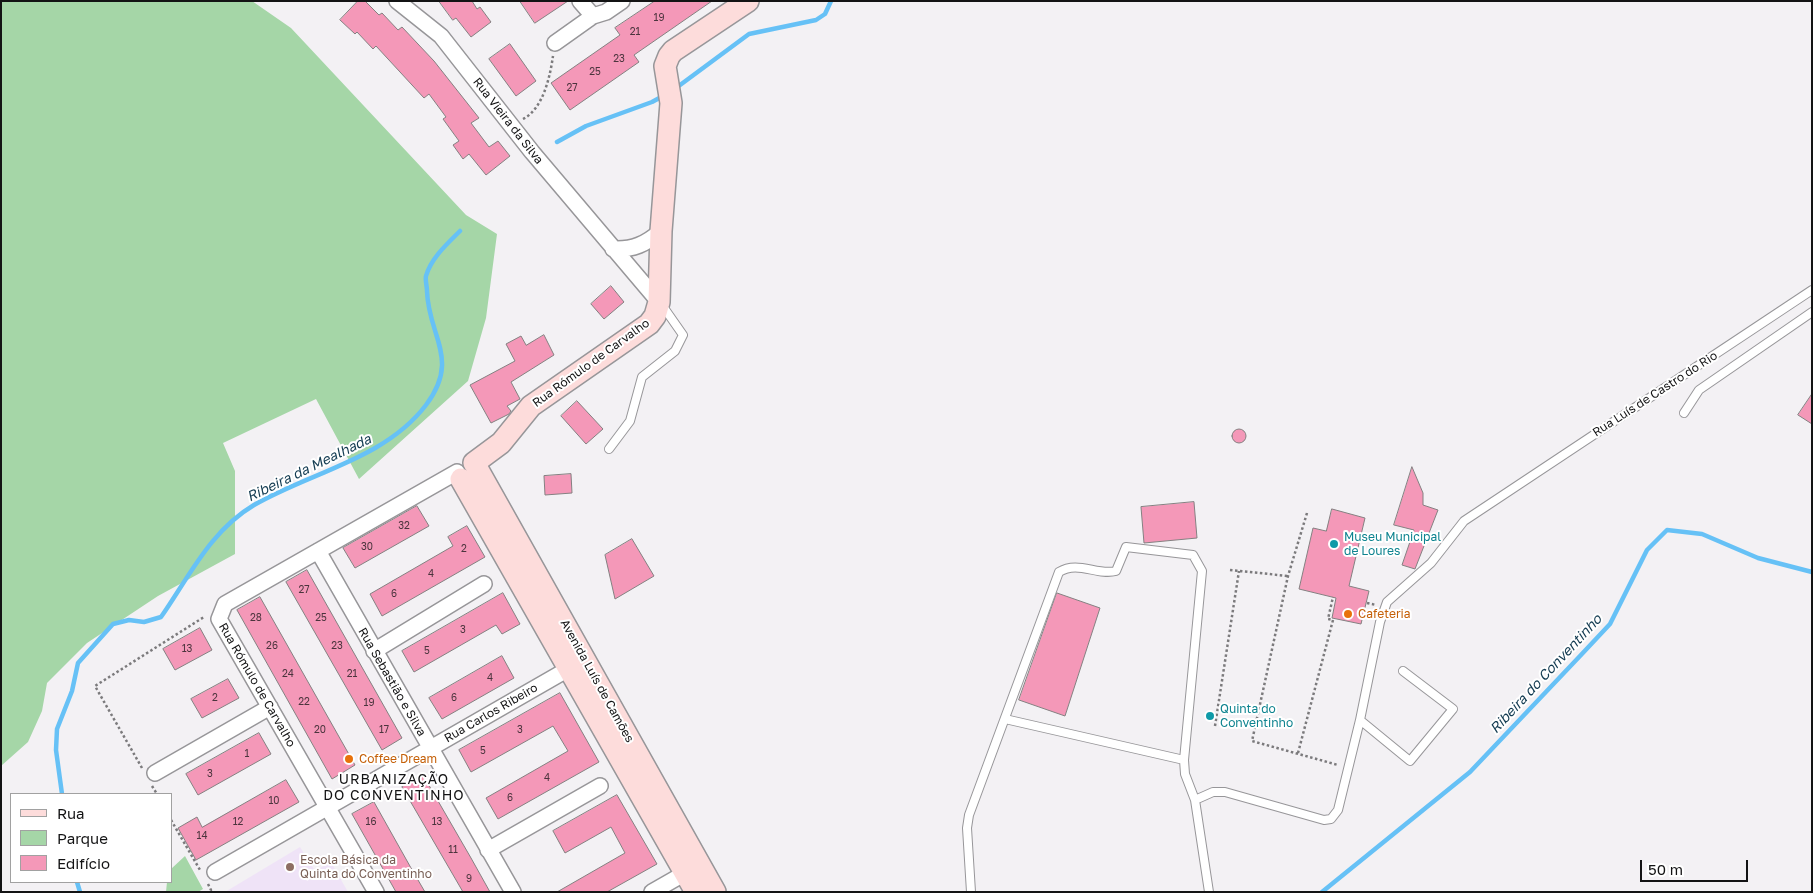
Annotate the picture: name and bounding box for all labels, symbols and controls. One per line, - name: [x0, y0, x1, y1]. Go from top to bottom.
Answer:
- house number: 19: [654, 12, 664, 24]
- house number: 21: [630, 26, 640, 38]
- house number: 23: [613, 53, 625, 65]
- house number: 25: [589, 66, 601, 78]
- street label: Rua Vieira da Silva: [470, 75, 546, 167]
- house number: 27: [566, 82, 578, 94]
- street label: Rua Rómulo de Carvalho: [530, 316, 652, 410]
- street label: Rua Luís de Castro do Rio: [1590, 348, 1720, 440]
- water label: Ribeira da Mealhada: [244, 431, 374, 505]
- house number: 32: [398, 520, 410, 532]
- place label: Museu Municipal de Loures: [1344, 530, 1441, 558]
- marker: Museu Municipal de Loures: [1328, 538, 1340, 550]
- house number: 30: [361, 541, 373, 553]
- house number: 2: [461, 543, 467, 555]
- house number: 4: [428, 568, 434, 580]
- house number: 27: [298, 584, 310, 596]
- house number: 6: [391, 588, 397, 600]
- place label: Cafeteria: [1358, 607, 1411, 621]
- marker: Cafeteria: [1342, 608, 1354, 620]
- water label: Ribeira do Conventinho: [1487, 611, 1605, 737]
- house number: 28: [250, 612, 262, 624]
- house number: 25: [315, 612, 327, 624]
- street label: Avenida Luís de Camões: [557, 617, 637, 745]
- street label: Rua Rómulo de Carvalho: [216, 620, 298, 750]
- house number: 3: [460, 624, 466, 636]
- street label: Rua Sebastião e Silva: [355, 625, 429, 739]
- house number: 26: [266, 640, 278, 652]
- house number: 23: [331, 640, 343, 652]
- house number: 13: [182, 643, 192, 655]
- house number: 5: [424, 645, 430, 657]
- house number: 24: [282, 668, 294, 680]
- house number: 21: [347, 668, 357, 680]
- house number: 4: [487, 672, 493, 684]
- street label: Rua Carlos Ribeiro: [442, 680, 540, 746]
- house number: 2: [212, 692, 218, 704]
- house number: 6: [451, 692, 457, 704]
- house number: 22: [298, 696, 310, 708]
- house number: 19: [364, 697, 374, 709]
- place label: Quinta do Conventinho: [1220, 702, 1293, 730]
- marker: Quinta do Conventinho: [1204, 710, 1216, 722]
- house number: 20: [314, 724, 326, 736]
- house number: 17: [379, 724, 389, 736]
- house number: 3: [517, 724, 523, 736]
- house number: 5: [480, 745, 486, 757]
- house number: 1: [245, 748, 249, 760]
- place label: Coffee Dream: [359, 752, 437, 766]
- marker: Coffee Dream: [343, 753, 355, 765]
- house number: 3: [207, 768, 213, 780]
- district label: URBANIZAÇÃO DO CONVENTINHO: [322, 772, 466, 804]
- house number: 4: [544, 772, 550, 784]
- house number: 6: [507, 792, 513, 804]
- legend: [10, 793, 172, 883]
- house number: 10: [268, 795, 280, 807]
- text: Rua: [57, 804, 84, 822]
- house number: 12: [233, 816, 243, 828]
- house number: 16: [366, 816, 376, 828]
- house number: 13: [432, 816, 442, 828]
- text: Parque: [57, 829, 108, 847]
- house number: 14: [197, 830, 207, 842]
- house number: 11: [448, 844, 458, 856]
- scale bar: [1643, 850, 1750, 882]
- place label: Escola Básica da Quinta do Conventinho: [300, 853, 432, 881]
- text: Edifício: [57, 854, 110, 872]
- text: 50 m: [1648, 860, 1683, 878]
- marker: Escola Básica da Quinta do Conventinho: [284, 861, 296, 873]
- house number: 9: [466, 873, 472, 885]

